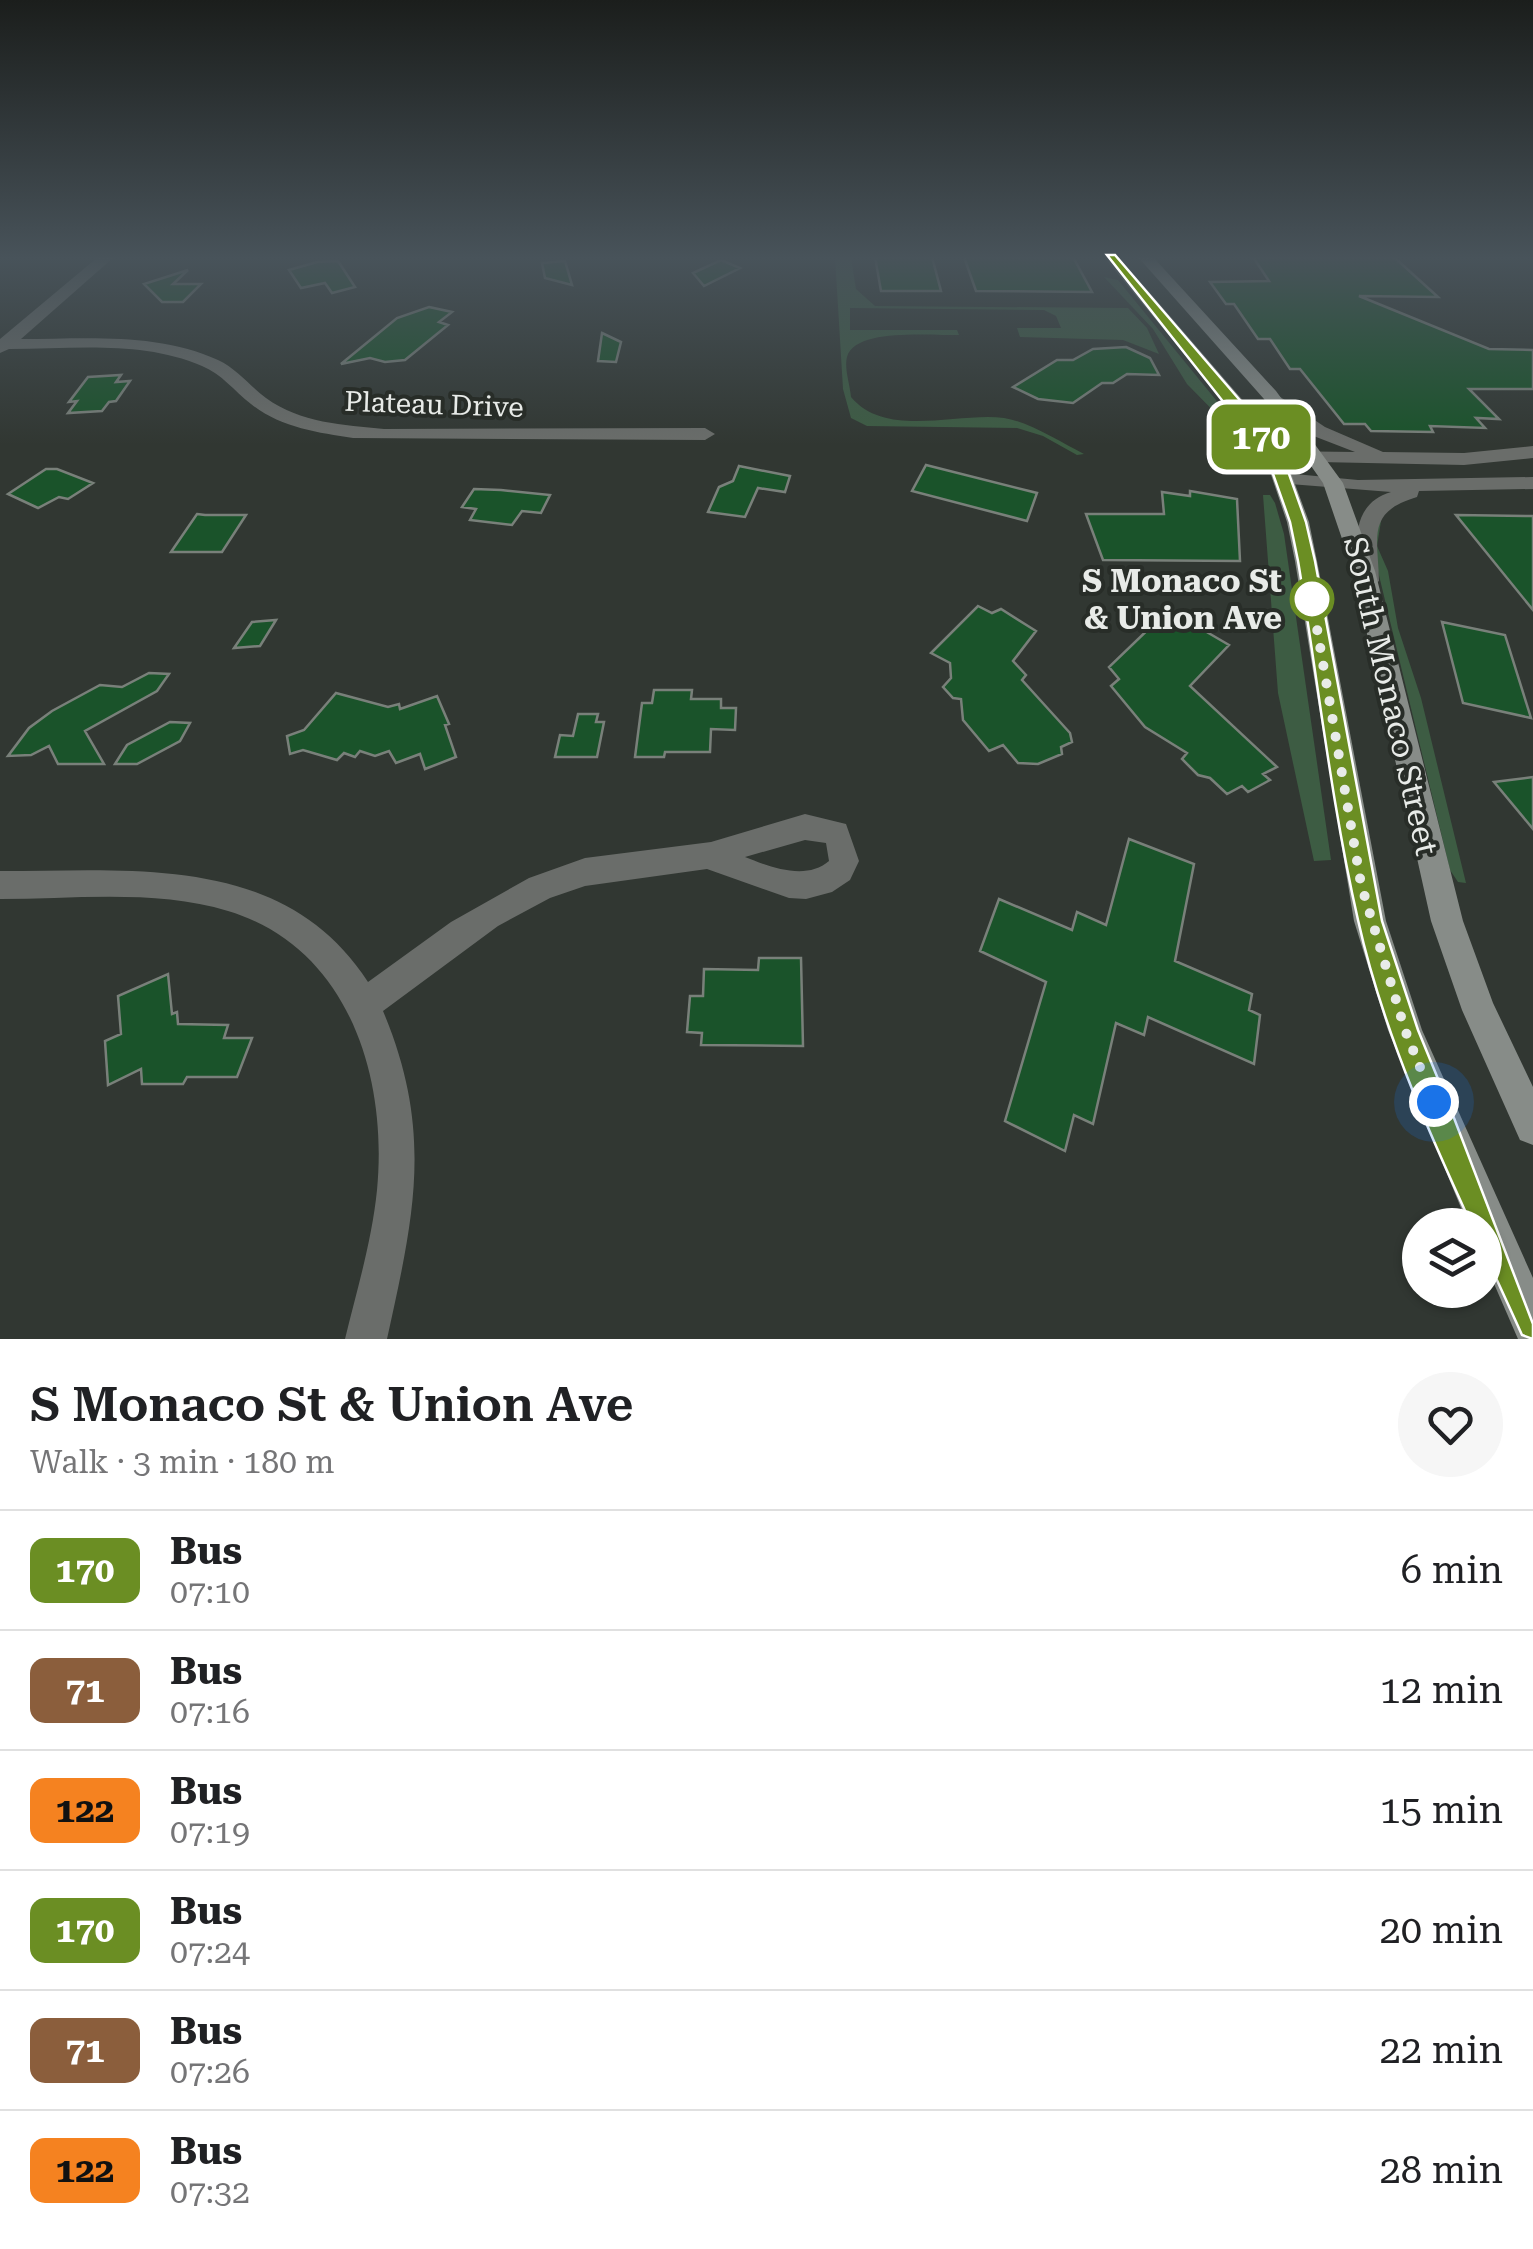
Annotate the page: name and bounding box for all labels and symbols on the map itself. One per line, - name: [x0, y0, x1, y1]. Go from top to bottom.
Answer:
- street label: Plateau Drive: [344, 385, 524, 424]
- line badge: 170: [1204, 404, 1318, 470]
- street label: South Monaco Street: [1336, 533, 1446, 859]
- place label: S Monaco St & Union Ave: [1082, 562, 1282, 637]
- marker: S Monaco St & Union Ave: [1291, 578, 1333, 620]
- your location: [1409, 1077, 1459, 1127]

